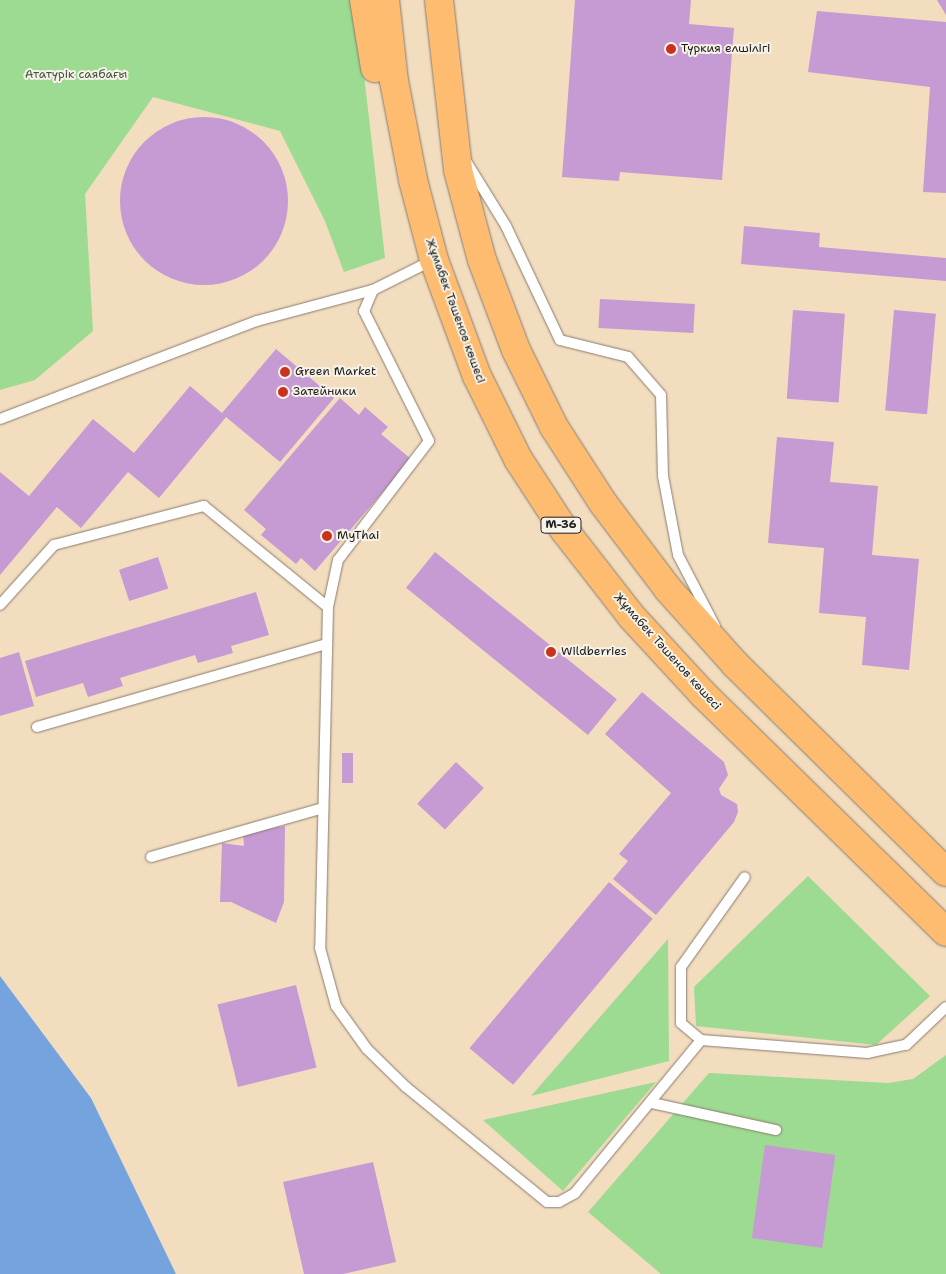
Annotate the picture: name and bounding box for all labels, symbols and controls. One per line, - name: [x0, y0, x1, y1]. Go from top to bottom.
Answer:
- place label: Түркия елшілігі: [681, 42, 770, 56]
- marker: Түркия елшілігі: [665, 43, 677, 55]
- park label: Ататүрік саябағы: [25, 68, 127, 82]
- street label: Жұмабек Тәшенов көшесі: [422, 237, 488, 385]
- place label: Green Market: [295, 365, 376, 379]
- marker: Green Market: [279, 366, 291, 378]
- place label: Затейники: [293, 385, 356, 399]
- marker: Затейники: [277, 386, 289, 398]
- road number: M-36: [540, 516, 582, 534]
- place label: MyThai: [337, 529, 379, 543]
- marker: MyThai: [321, 530, 333, 542]
- street label: Жұмабек Тәшенов көшесі: [611, 590, 723, 714]
- place label: Wildberries: [561, 645, 627, 659]
- marker: Wildberries: [545, 646, 557, 658]

